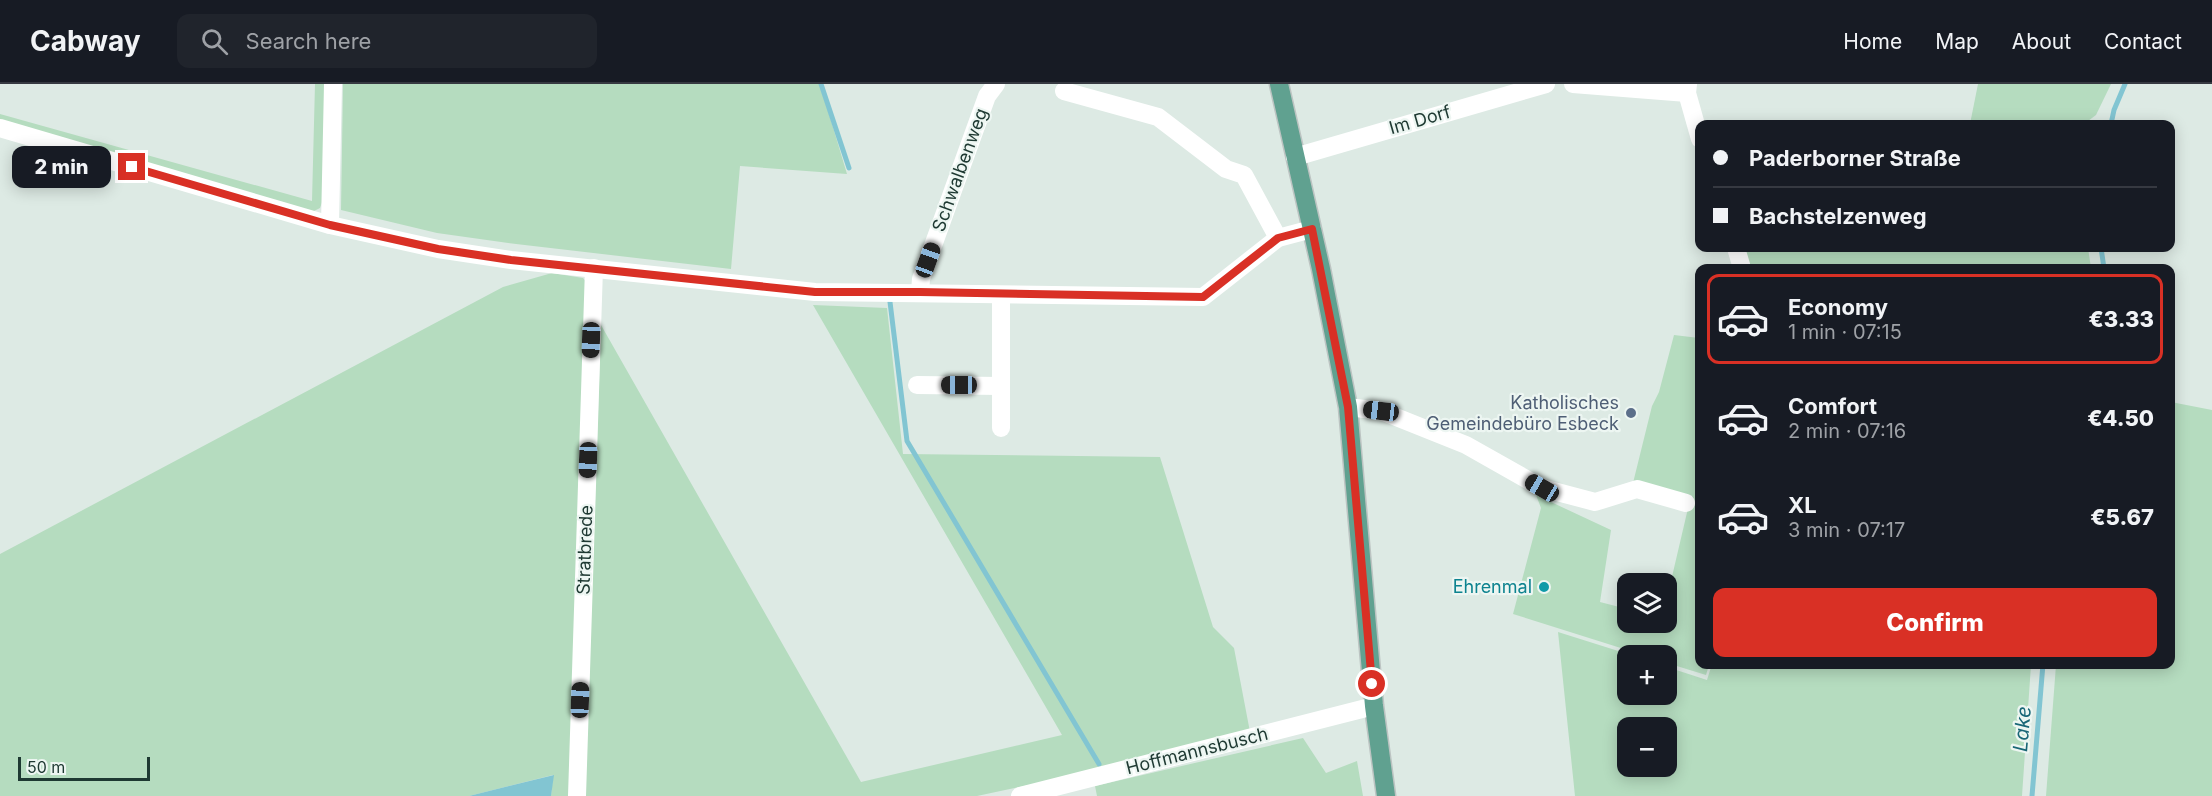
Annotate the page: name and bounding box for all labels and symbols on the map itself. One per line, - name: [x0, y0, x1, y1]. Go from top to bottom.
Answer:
- street label: Im Dorf: [1387, 101, 1453, 138]
- street label: Schwalbenweg: [927, 105, 992, 234]
- callout: 2 min: [12, 146, 111, 188]
- route end: [118, 153, 145, 180]
- car: [913, 240, 943, 280]
- car: [581, 322, 601, 358]
- car: [941, 376, 977, 394]
- place label: Katholisches Gemeindebüro Esbeck: [1426, 392, 1619, 434]
- car: [1362, 400, 1400, 422]
- marker: Katholisches Gemeindebüro Esbeck: [1624, 406, 1638, 420]
- car: [578, 442, 598, 478]
- car: [1522, 471, 1562, 505]
- street label: Stratbrede: [572, 505, 597, 595]
- place label: Ehrenmal: [1453, 576, 1532, 597]
- marker: Ehrenmal: [1537, 580, 1551, 594]
- route start: [1358, 670, 1385, 697]
- car: [570, 682, 590, 718]
- water label: Lake: [2008, 705, 2036, 753]
- street label: Hoffmannsbusch: [1124, 723, 1270, 778]
- scale bar: [18, 754, 150, 782]

